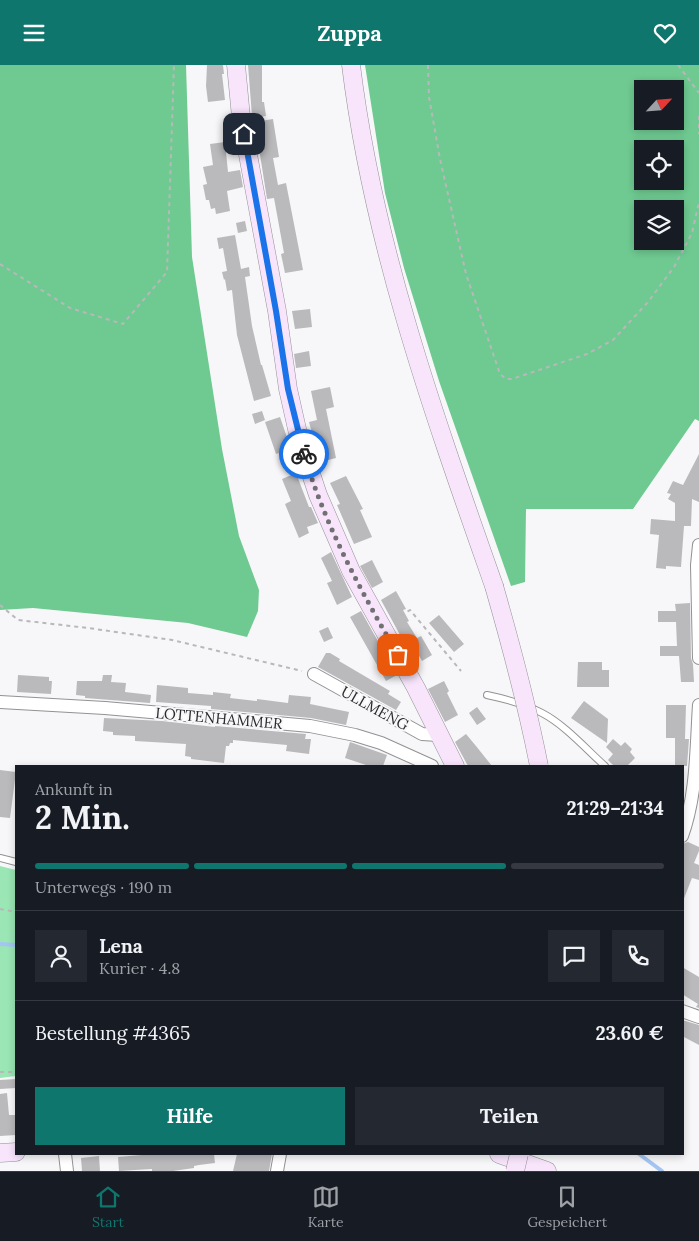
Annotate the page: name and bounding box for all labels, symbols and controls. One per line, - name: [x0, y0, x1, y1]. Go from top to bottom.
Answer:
- icon: menu: [20, 19, 48, 47]
- text: Zuppa: [317, 19, 382, 47]
- icon: heart: [651, 19, 679, 47]
- north arrow: [634, 80, 684, 130]
- map controls: [634, 80, 684, 250]
- pin: [223, 113, 265, 155]
- icon: home: [230, 120, 258, 148]
- button: locate: [634, 140, 684, 190]
- button: layers: [634, 200, 684, 250]
- courier: [279, 429, 329, 479]
- icon: bike: [290, 440, 318, 468]
- pin: [377, 634, 419, 676]
- icon: bag: [384, 641, 412, 669]
- street label: ULLMENG: [338, 682, 413, 735]
- street label: LOTTENHAMMER: [155, 703, 284, 733]
- text: Ankunft in: [35, 779, 113, 799]
- text: 21:29–21:34: [567, 796, 664, 820]
- text: 2 Min.: [35, 797, 130, 838]
- text: Unterwegs · 190 m: [35, 877, 172, 897]
- button: person: [35, 930, 87, 982]
- button: chat: [548, 930, 600, 982]
- button: phone: [612, 930, 664, 982]
- text: Lena: [99, 934, 143, 958]
- text: Kurier · 4.8: [99, 958, 180, 978]
- text: Bestellung #4365: [35, 1021, 190, 1045]
- text: 23.60 €: [595, 1021, 664, 1045]
- button: Hilfe: [35, 1087, 345, 1145]
- button: Teilen: [355, 1087, 664, 1145]
- tab: Start: [92, 1183, 124, 1231]
- tab: Karte: [308, 1183, 344, 1231]
- tab: Gespeichert: [527, 1183, 607, 1231]

